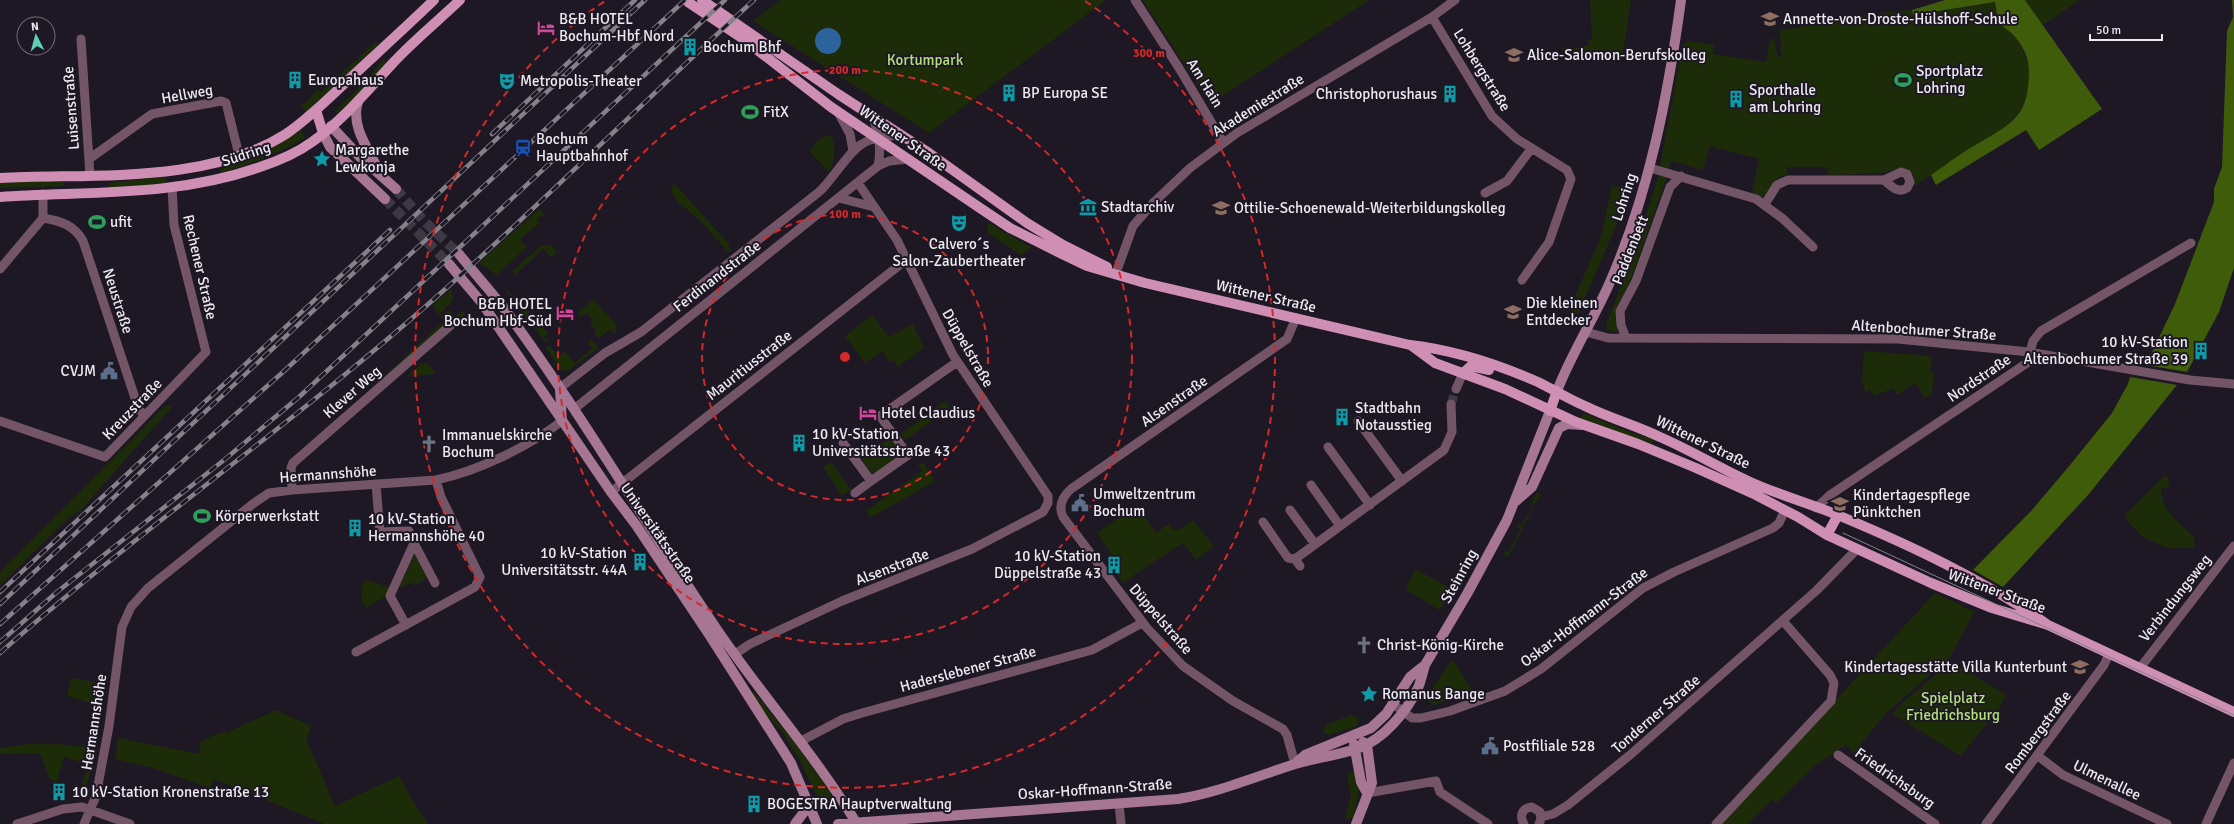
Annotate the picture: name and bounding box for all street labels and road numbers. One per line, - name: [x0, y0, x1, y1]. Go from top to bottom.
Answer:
- street label: Lohbergstraße: [1449, 25, 1515, 115]
- street label: Am Hain: [1183, 55, 1227, 111]
- street label: Luisenstraße: [59, 66, 83, 150]
- street label: Akademiestraße: [1209, 70, 1307, 140]
- street label: Hellweg: [160, 81, 214, 107]
- street label: Wittener Straße: [856, 101, 950, 175]
- street label: Südring: [219, 138, 273, 170]
- street label: Lohring: [1608, 171, 1640, 223]
- street label: Rechener Straße: [179, 213, 221, 321]
- street label: Paddenbett: [1608, 213, 1652, 287]
- street label: Ferdinandstraße: [670, 236, 764, 316]
- street label: Neustraße: [99, 266, 137, 336]
- street label: Wittener Straße: [1214, 276, 1318, 316]
- street label: Düppelstraße: [938, 306, 998, 390]
- street label: Altenbochumer Straße: [1851, 316, 1997, 344]
- street label: Mauritiusstraße: [703, 326, 795, 404]
- street label: Nordstraße: [1944, 350, 2014, 406]
- street label: Klever Weg: [319, 362, 385, 422]
- street label: Alsenstraße: [1137, 371, 1211, 431]
- street label: Kreuzstraße: [98, 375, 166, 443]
- street label: Wittener Straße: [1653, 411, 1753, 473]
- street label: Hermannshöhe: [279, 462, 377, 486]
- street label: Universitätsstraße: [617, 479, 699, 587]
- street label: Alsenstraße: [853, 545, 931, 589]
- street label: Steinring: [1437, 546, 1481, 606]
- street label: Verbindungsweg: [2135, 551, 2215, 645]
- street label: Oskar-Hoffmann-Straße: [1517, 563, 1651, 671]
- street label: Wittener Straße: [1946, 565, 2048, 617]
- street label: Düppelstraße: [1126, 580, 1196, 658]
- street label: Haderslebener Straße: [898, 642, 1038, 696]
- street label: Tonderner Straße: [1608, 671, 1704, 757]
- street label: Hermannshöhe: [78, 673, 110, 771]
- street label: Rombergstraße: [2001, 687, 2075, 777]
- street label: Friedrichsburg: [1851, 744, 1939, 812]
- street label: Ulmenallee: [2070, 756, 2144, 804]
- street label: Oskar-Hoffmann-Straße: [1017, 775, 1173, 803]

